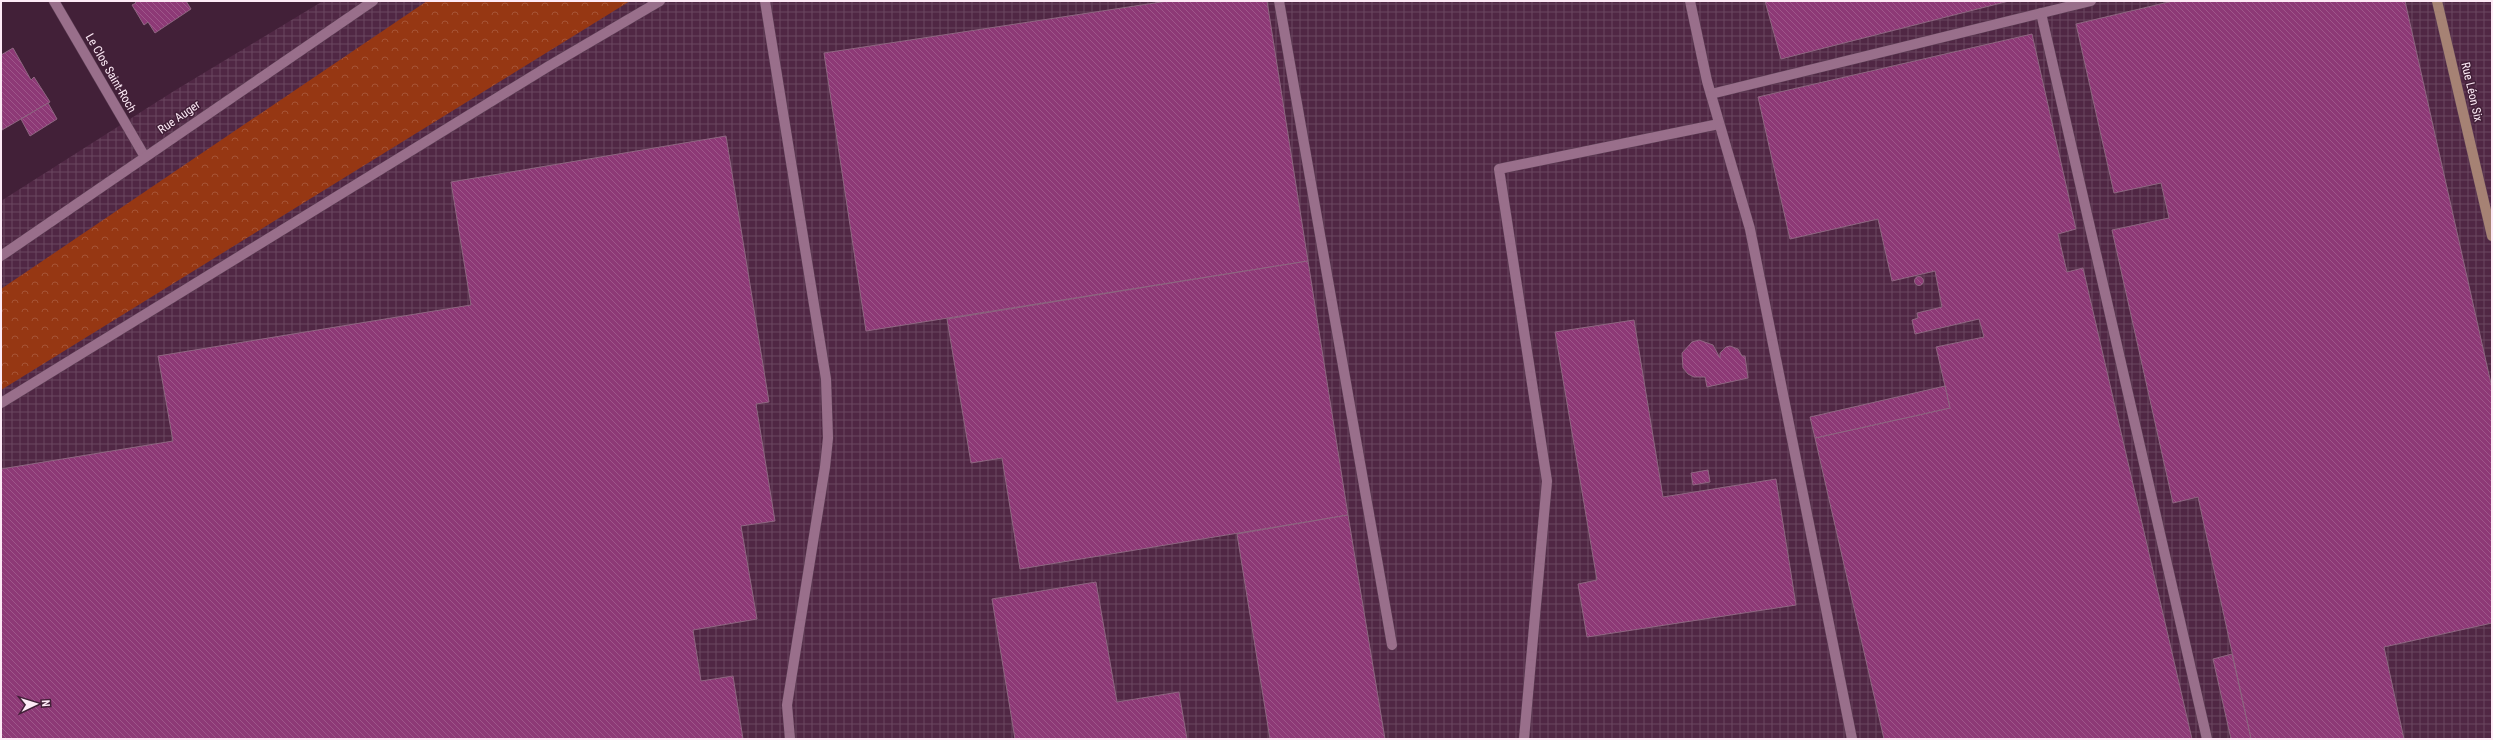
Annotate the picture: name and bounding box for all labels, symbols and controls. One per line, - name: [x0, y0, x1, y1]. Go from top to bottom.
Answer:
- street label: Le Clos Saint-Roch: [83, 31, 139, 115]
- street label: Rue Léon Six: [2458, 61, 2486, 123]
- street label: Rue Auger: [155, 97, 203, 137]
- north arrow: [16, 684, 56, 724]
- text: N: [39, 700, 52, 707]

